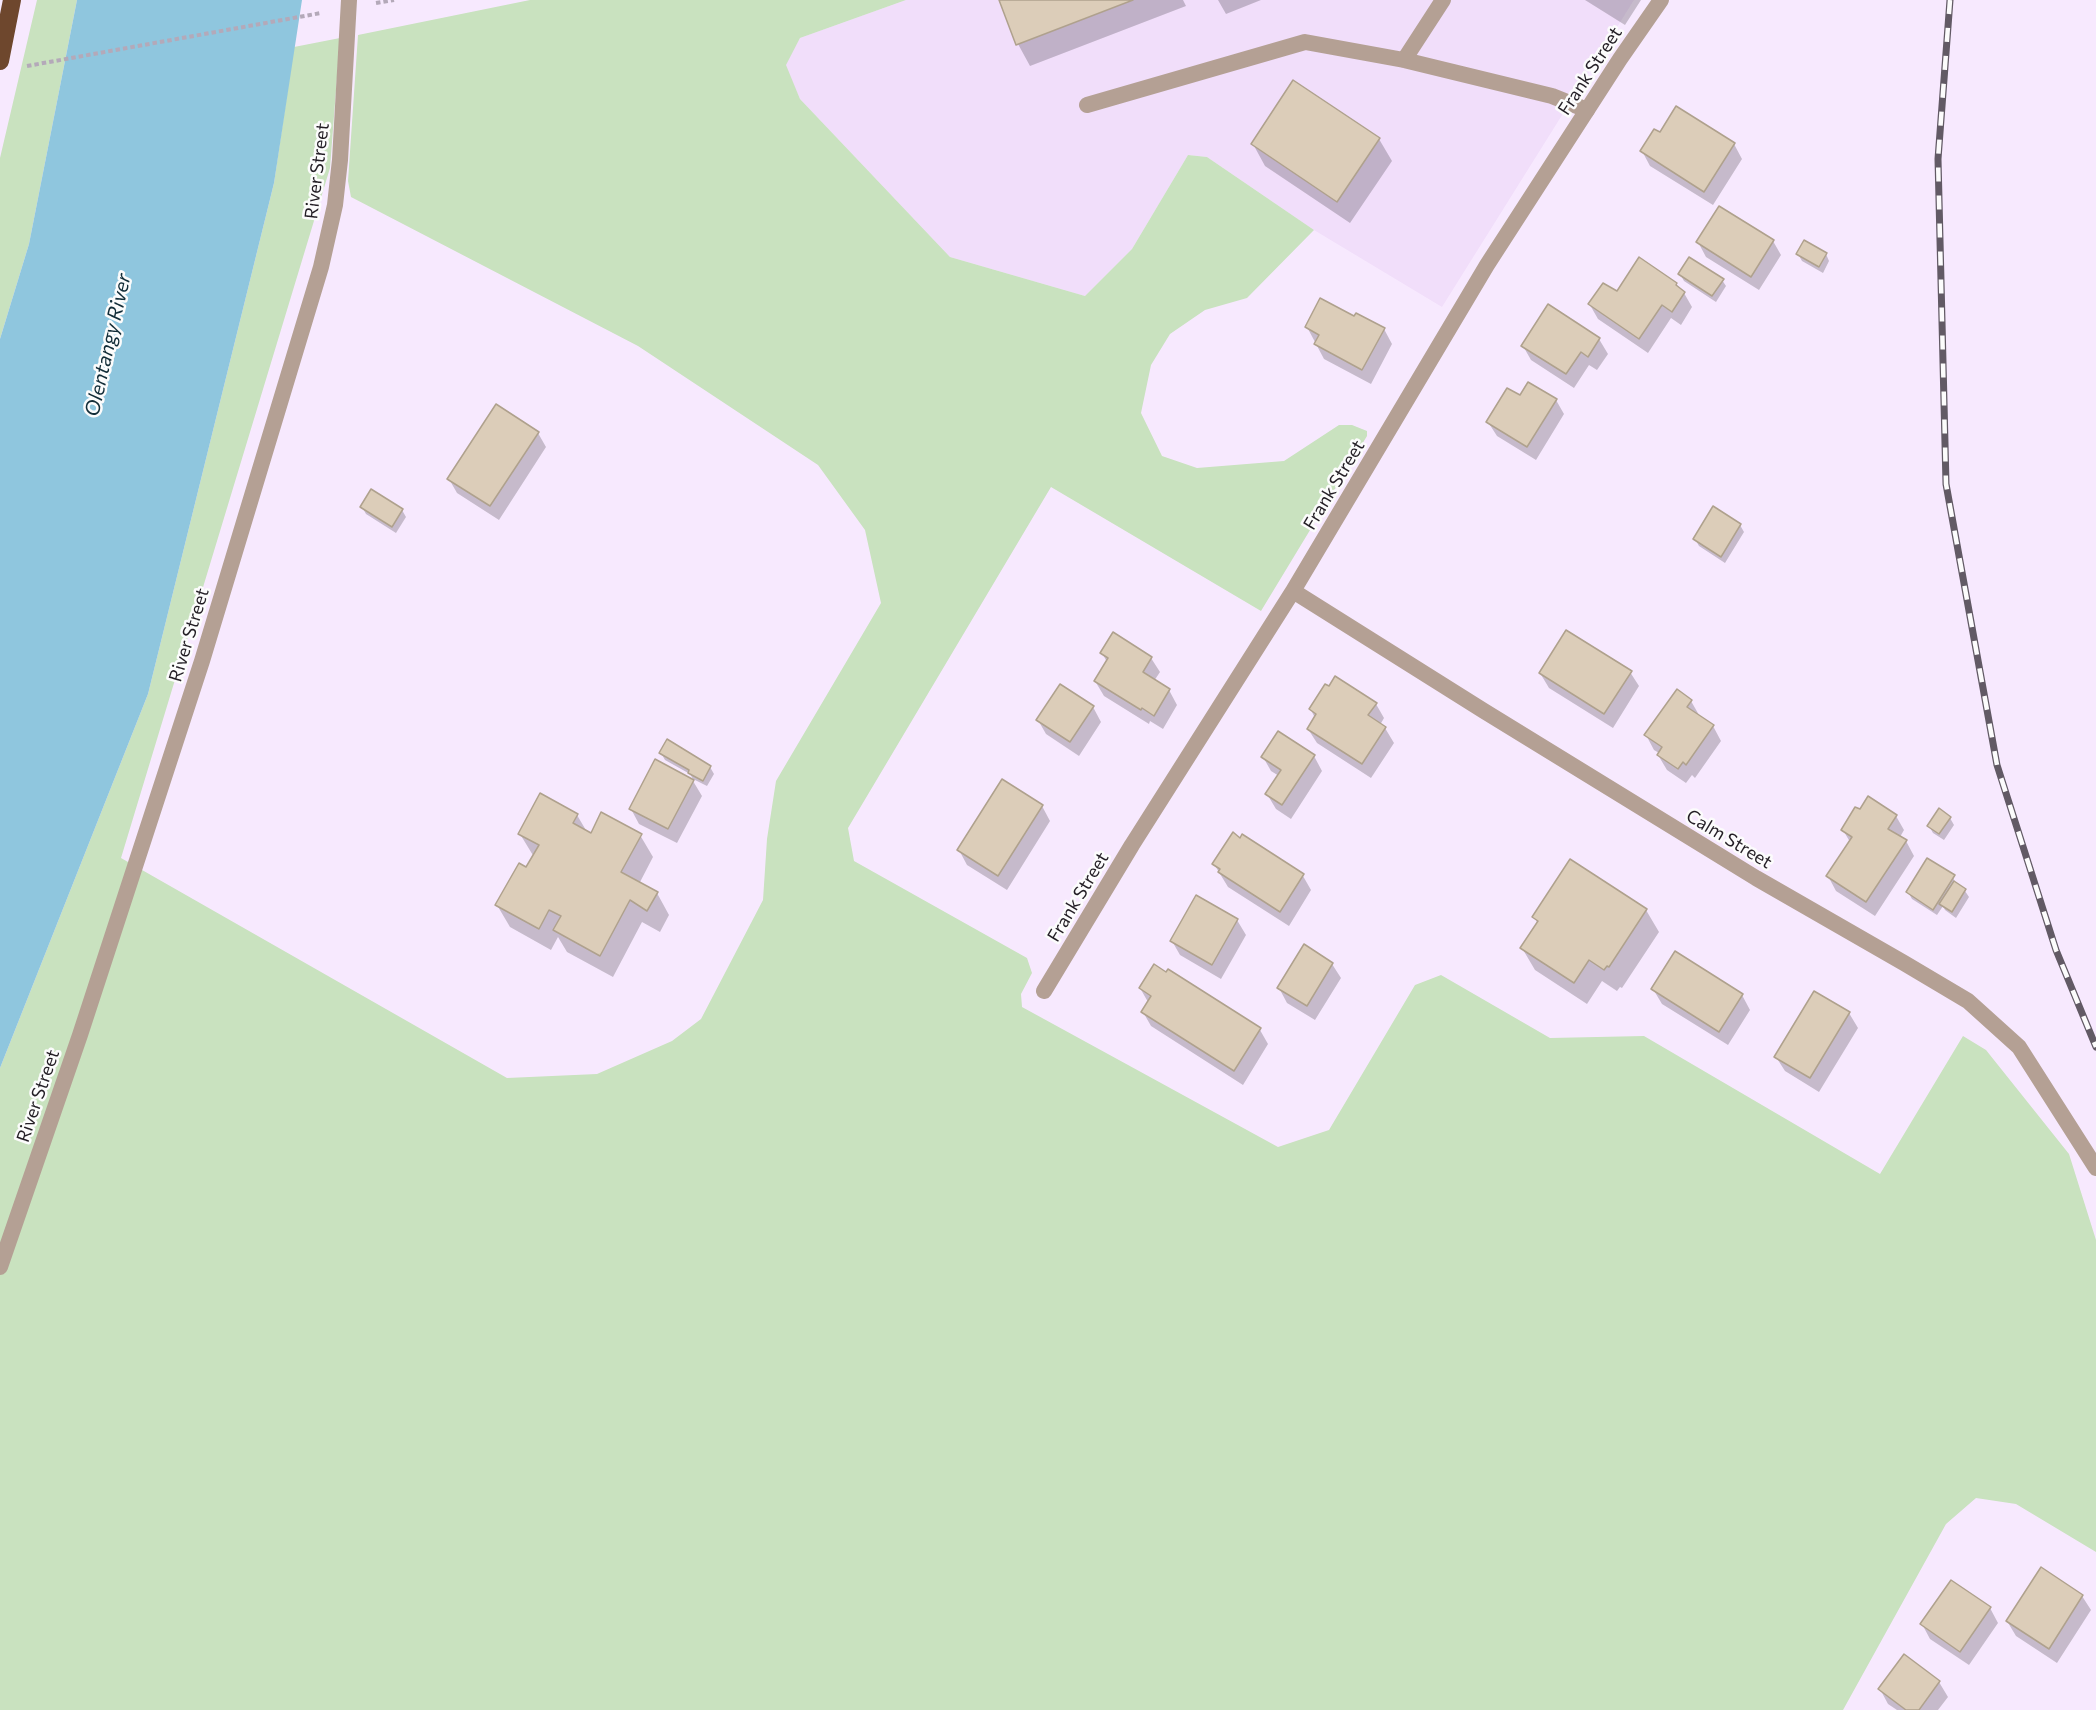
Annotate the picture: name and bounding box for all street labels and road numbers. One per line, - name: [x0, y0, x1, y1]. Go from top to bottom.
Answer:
- street label: Frank Street: [1553, 23, 1627, 119]
- street label: River Street: [300, 122, 334, 220]
- street label: Frank Street: [1299, 436, 1369, 534]
- street label: River Street: [165, 586, 213, 684]
- street label: Calm Street: [1682, 805, 1776, 873]
- street label: Frank Street: [1043, 848, 1113, 946]
- street label: River Street: [12, 1047, 64, 1145]

